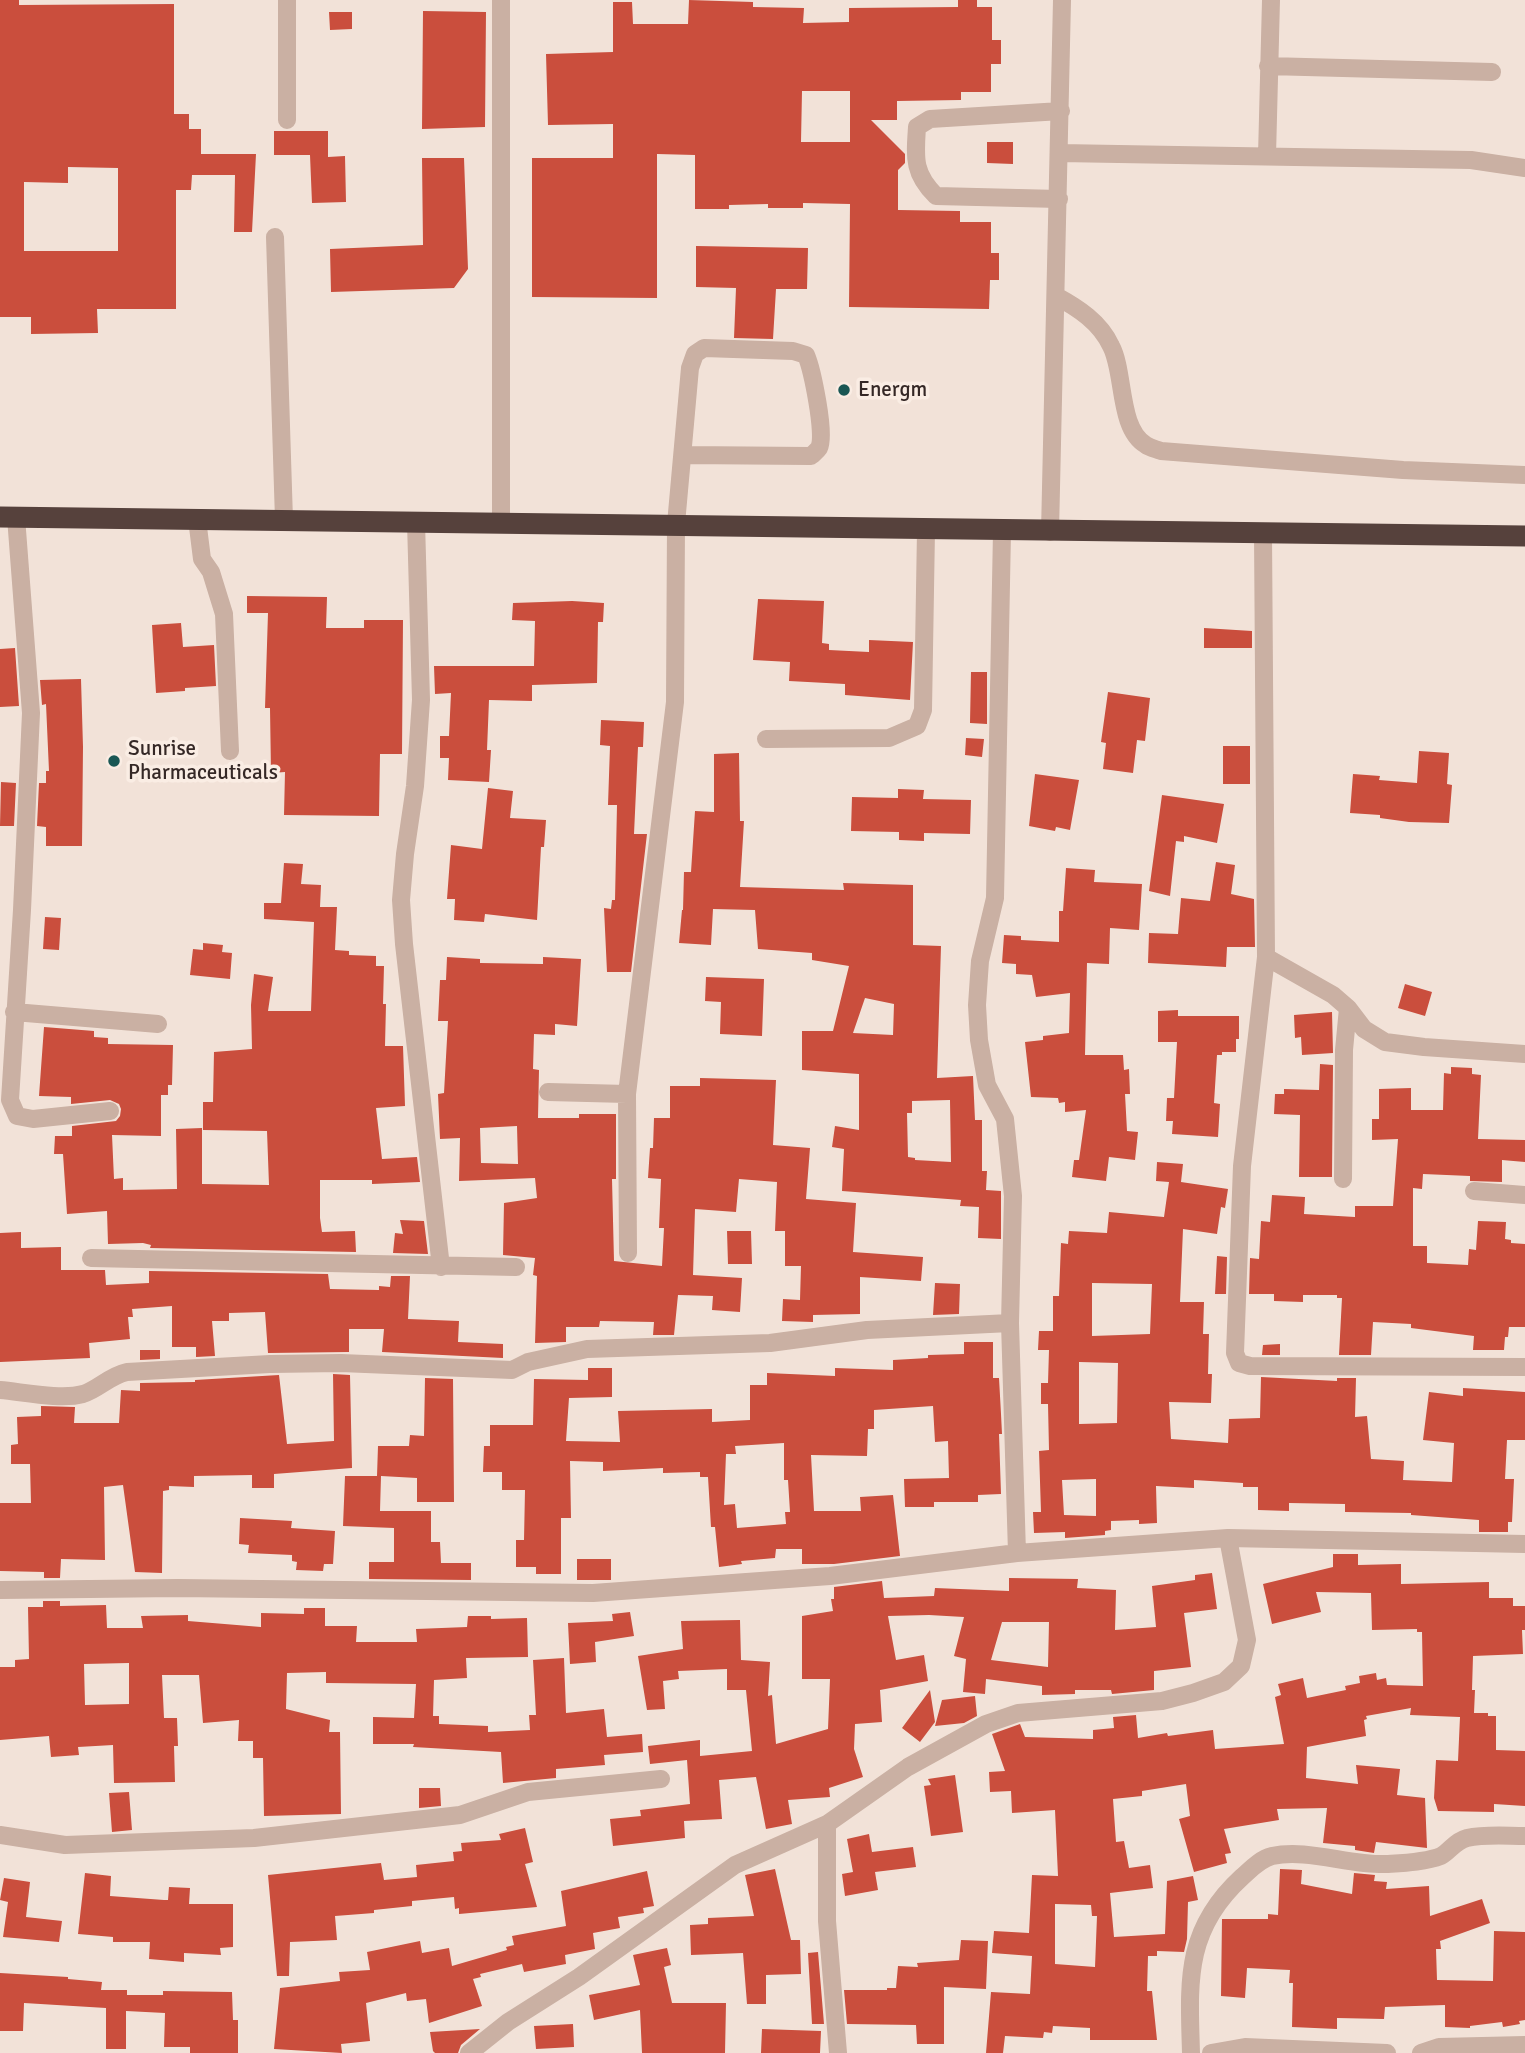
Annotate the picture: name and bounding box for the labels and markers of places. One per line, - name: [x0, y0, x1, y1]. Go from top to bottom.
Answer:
- place label: Energm: [858, 377, 927, 403]
- marker: Energm: [836, 382, 852, 398]
- place label: Sunrise Pharmaceuticals: [128, 736, 278, 786]
- marker: Sunrise Pharmaceuticals: [106, 753, 122, 769]

